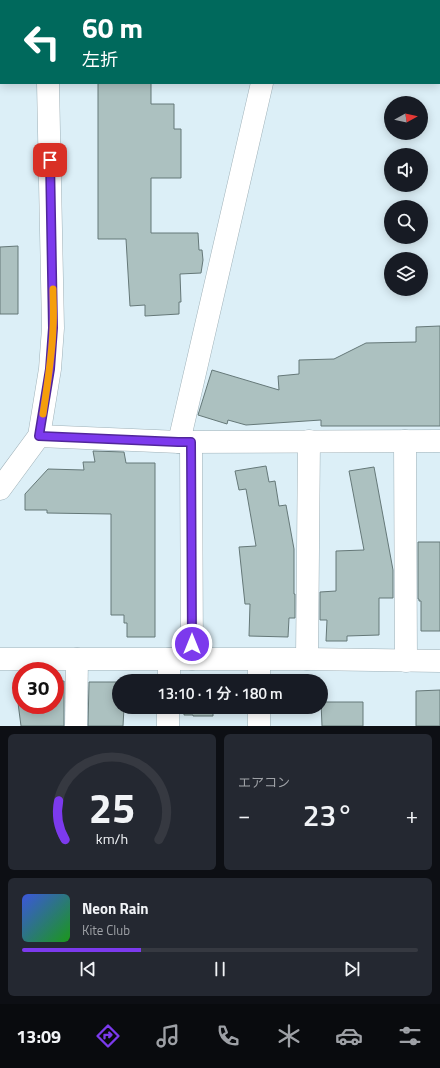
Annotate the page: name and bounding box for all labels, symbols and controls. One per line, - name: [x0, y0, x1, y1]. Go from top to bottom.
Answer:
- text: 60 m: [82, 6, 143, 49]
- icon: left: [16, 16, 68, 68]
- text: 左折: [82, 46, 118, 73]
- north arrow: [384, 96, 428, 140]
- map controls: [384, 96, 428, 296]
- pin: [33, 143, 67, 177]
- button: sound: [384, 148, 428, 192]
- icon: arrive: [39, 149, 61, 171]
- button: search: [384, 200, 428, 244]
- button: layers: [384, 252, 428, 296]
- position arrow: [171, 623, 213, 665]
- speed limit sign: 30: [12, 662, 64, 714]
- text: 13:10 · 1 分 · 180 m: [157, 682, 283, 705]
- text: エアコン: [238, 772, 290, 792]
- text: 25: [89, 776, 135, 839]
- text: 23°: [303, 792, 353, 838]
- text: −: [238, 798, 250, 832]
- text: +: [406, 798, 418, 832]
- text: km/h: [96, 828, 128, 850]
- text: Neon Rain: [82, 897, 149, 920]
- text: Kite Club: [82, 920, 130, 940]
- icon: previous: [77, 958, 99, 980]
- icon: pause: [209, 958, 231, 980]
- icon: next: [341, 958, 363, 980]
- icon: directions: [94, 1022, 122, 1050]
- icon: music: [154, 1022, 182, 1050]
- icon: phone: [214, 1022, 242, 1050]
- icon: climate: [275, 1022, 303, 1050]
- icon: car: [335, 1022, 363, 1050]
- icon: filters: [396, 1022, 424, 1050]
- text: 13:09: [16, 1023, 61, 1050]

